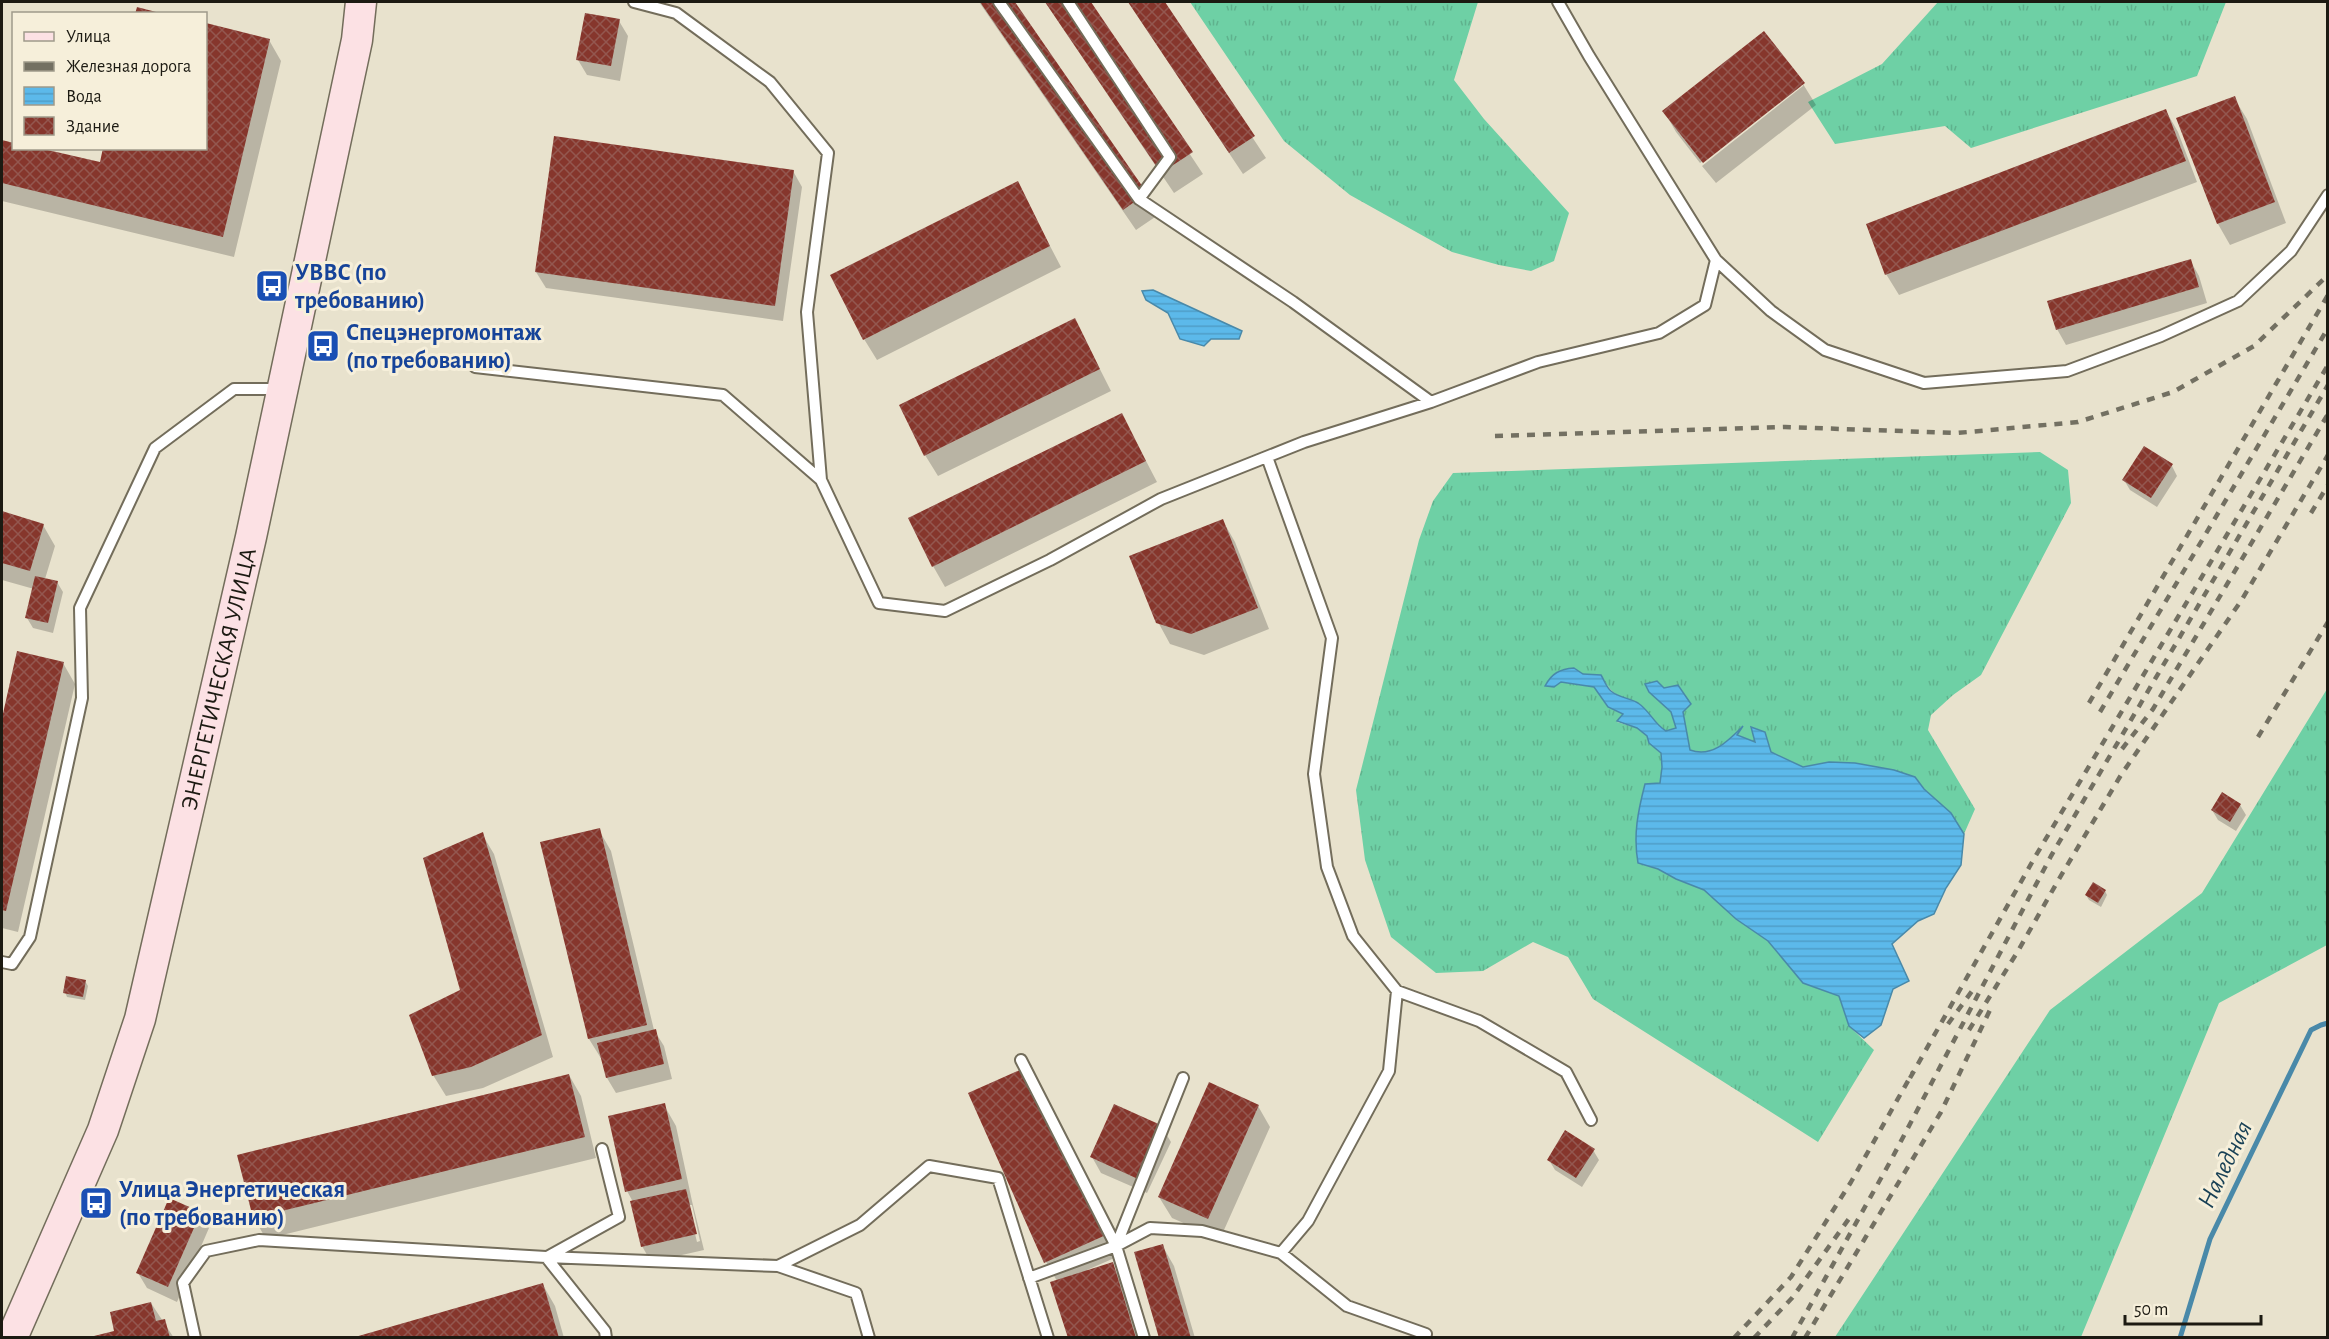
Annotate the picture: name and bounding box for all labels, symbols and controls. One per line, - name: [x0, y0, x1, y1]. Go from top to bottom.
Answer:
- legend: [12, 12, 207, 150]
- text: Улица: [66, 28, 111, 46]
- text: Железная дорога: [66, 58, 191, 76]
- text: Вода: [66, 88, 102, 106]
- text: Здание: [66, 118, 120, 136]
- place label: УВВС (по требованию): [294, 261, 425, 313]
- bus stop icon: УВВС (по требованию): [254, 268, 290, 304]
- place label: Спецэнергомонтаж (по требованию): [346, 321, 542, 373]
- bus stop icon: Спецэнергомонтаж (по требованию): [305, 328, 341, 364]
- street label: ЭНЕРГЕТИЧЕСКАЯ УЛИЦА: [177, 546, 261, 813]
- water label: Наледная: [2193, 1117, 2257, 1212]
- place label: Улица Энергетическая (по требованию): [119, 1178, 345, 1230]
- bus stop icon: Улица Энергетическая (по требованию): [78, 1185, 114, 1221]
- scale bar: [2125, 1288, 2262, 1326]
- text: 50 m: [2134, 1301, 2168, 1319]

